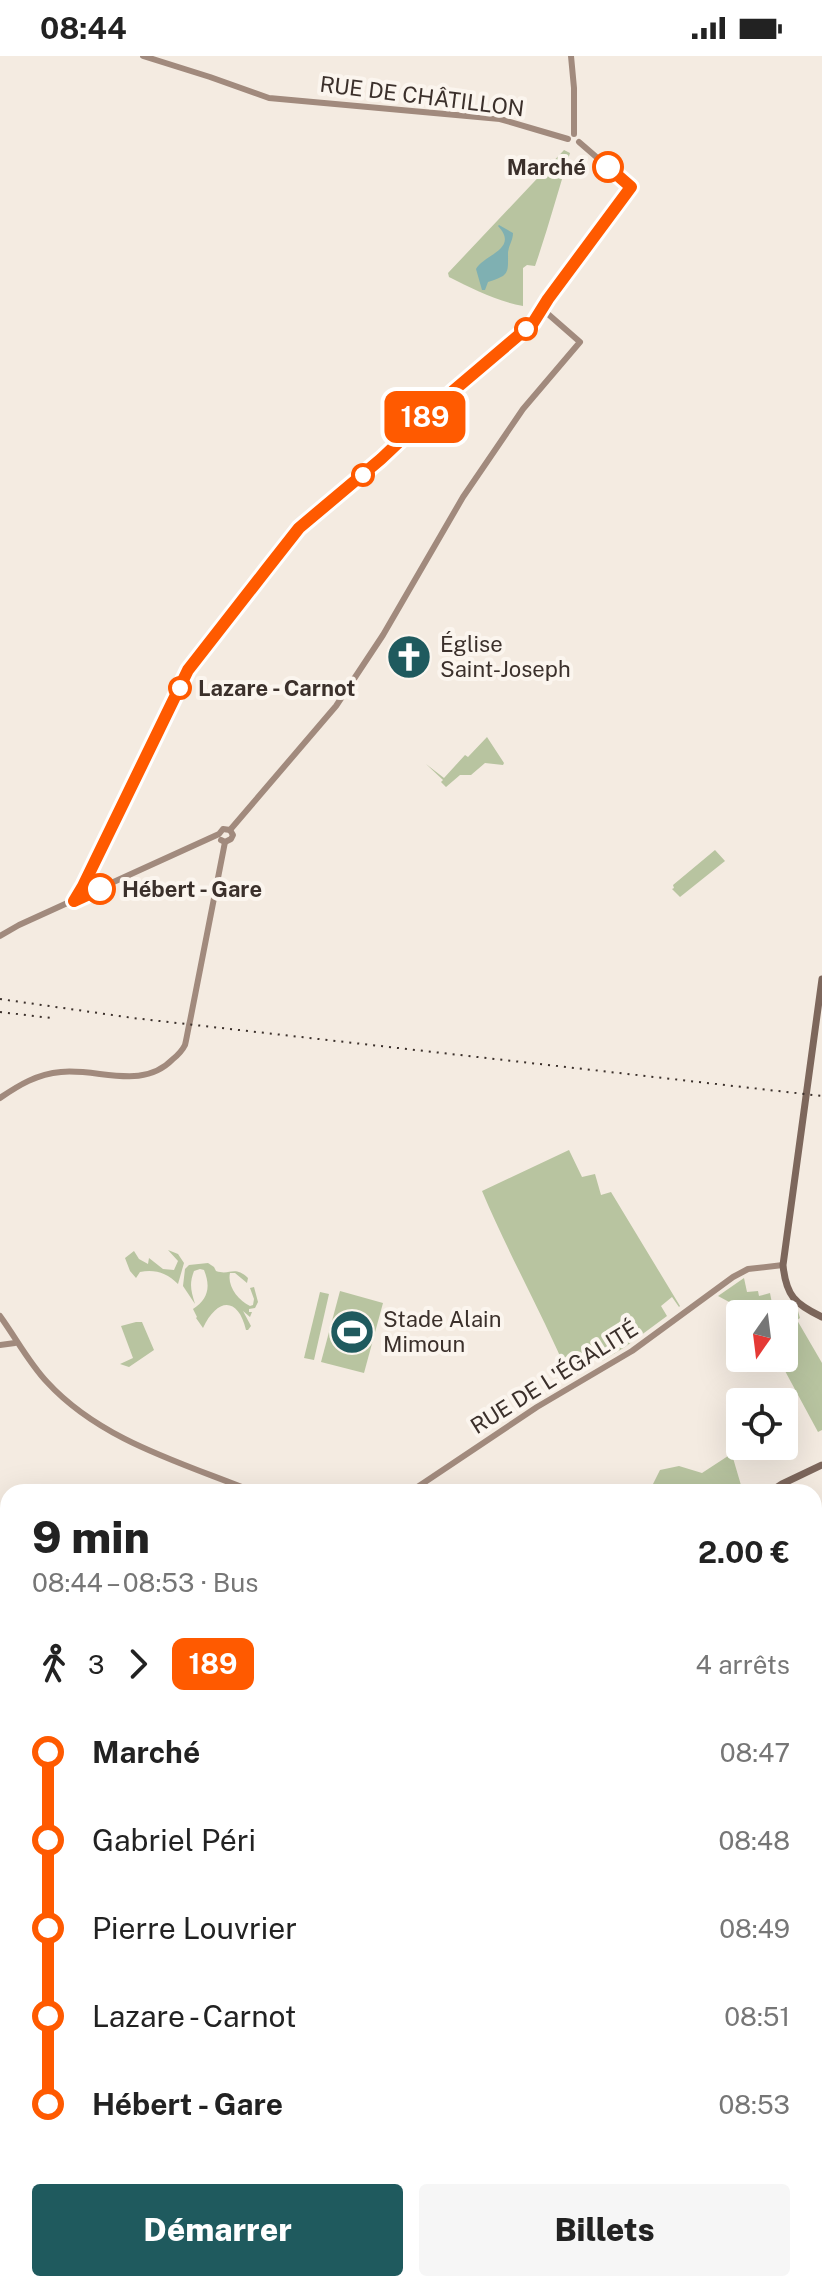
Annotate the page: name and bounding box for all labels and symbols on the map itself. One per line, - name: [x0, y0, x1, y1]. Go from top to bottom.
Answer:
- street label: RUE DE CHÂTILLON: [318, 71, 526, 121]
- marker: Marché: [593, 152, 623, 182]
- place label: Marché: [507, 154, 586, 180]
- unlabelled marker: [515, 318, 537, 340]
- line badge: 189: [379, 391, 471, 443]
- unlabelled marker: [352, 464, 374, 486]
- place label: Église Saint-Joseph: [440, 631, 571, 682]
- church icon: Église Saint-Joseph: [385, 633, 433, 681]
- place label: Lazare - Carnot: [198, 675, 355, 701]
- marker: Lazare - Carnot: [169, 677, 191, 699]
- marker: Hébert - Gare: [85, 874, 115, 904]
- place label: Hébert - Gare: [122, 876, 262, 902]
- north arrow: [726, 1300, 798, 1372]
- place label: Stade Alain Mimoun: [383, 1306, 501, 1357]
- sports icon: Stade Alain Mimoun: [328, 1308, 376, 1356]
- street label: RUE DE L'ÉGALITÉ: [466, 1315, 642, 1439]

